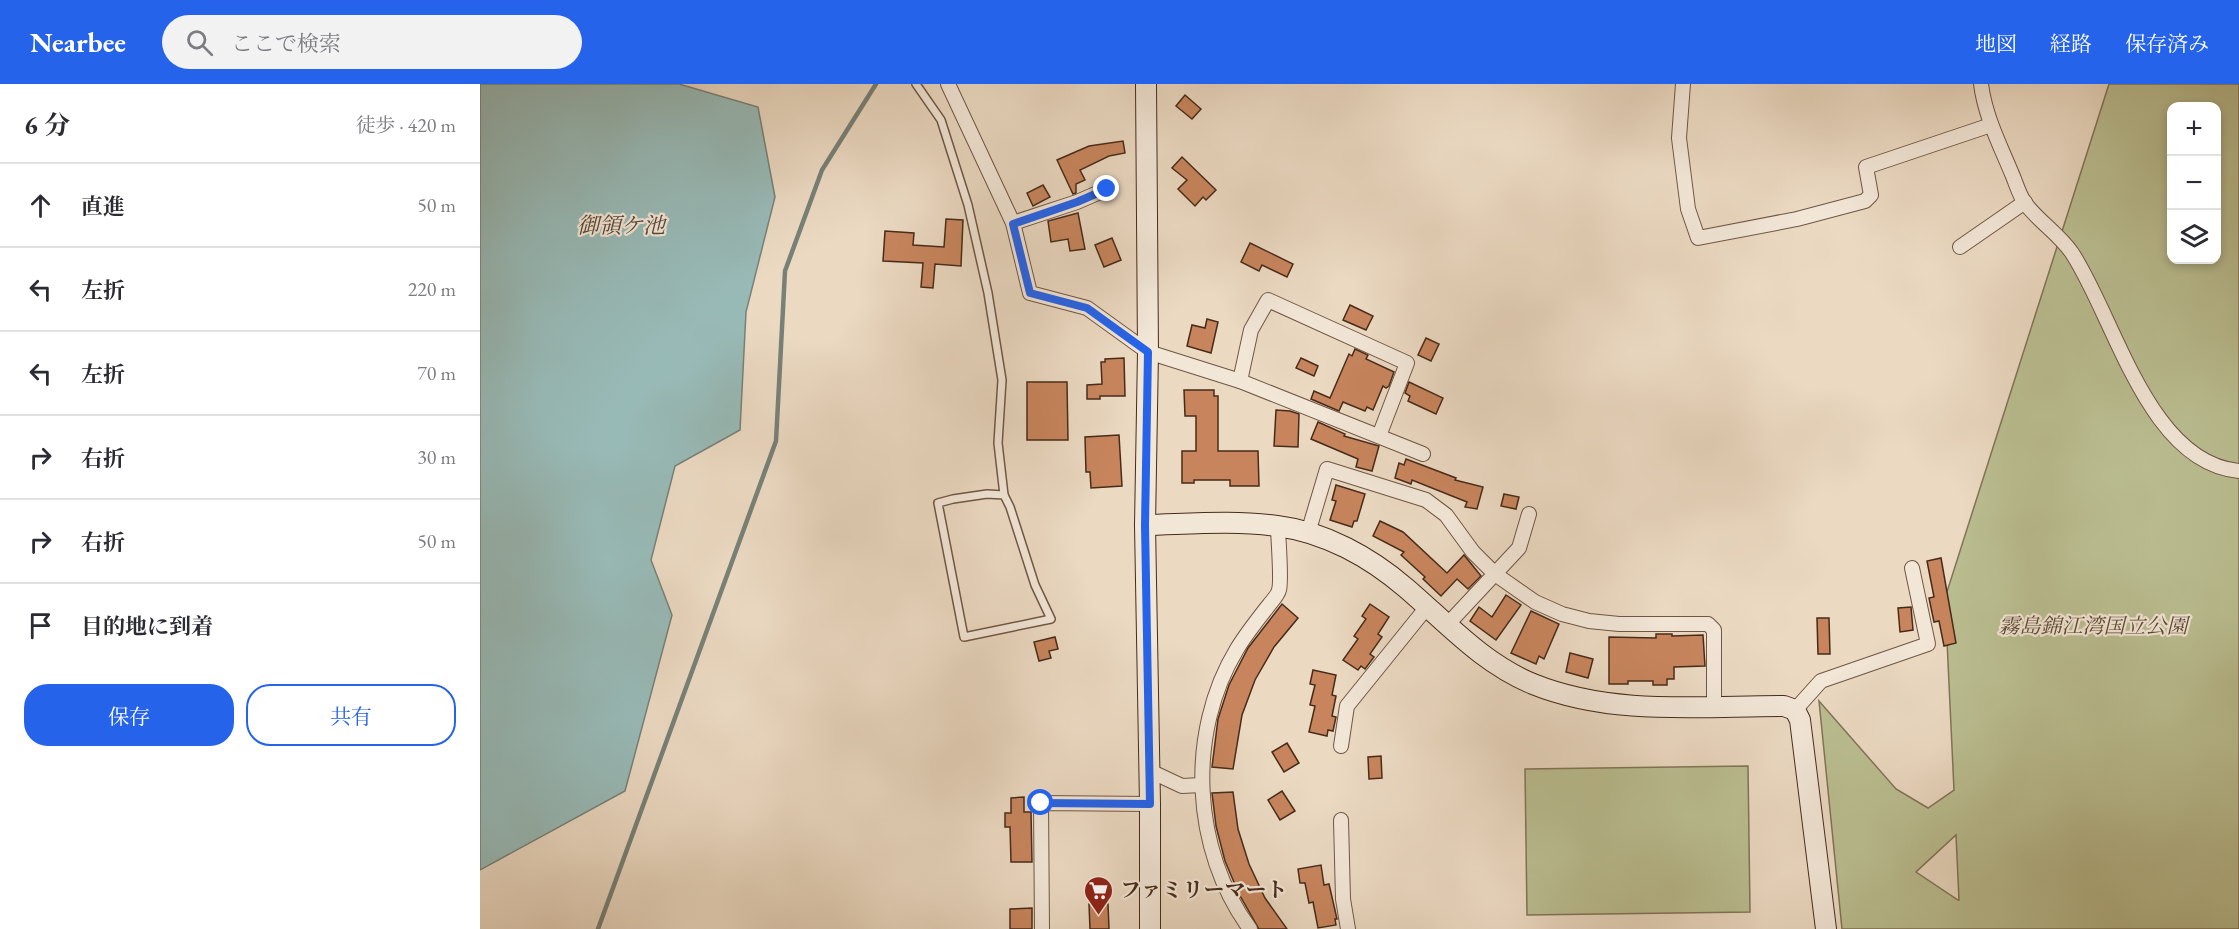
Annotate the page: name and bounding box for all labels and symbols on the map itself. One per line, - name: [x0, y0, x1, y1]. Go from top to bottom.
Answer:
- route end: [1093, 175, 1119, 201]
- water label: 御領ケ池: [577, 211, 668, 240]
- park label: 霧島錦江湾国立公園: [1999, 612, 2190, 639]
- route start: [1027, 789, 1053, 815]
- supermarket icon: ファミリーマート: [1083, 874, 1115, 916]
- place label: ファミリーマート: [1120, 876, 1288, 903]

